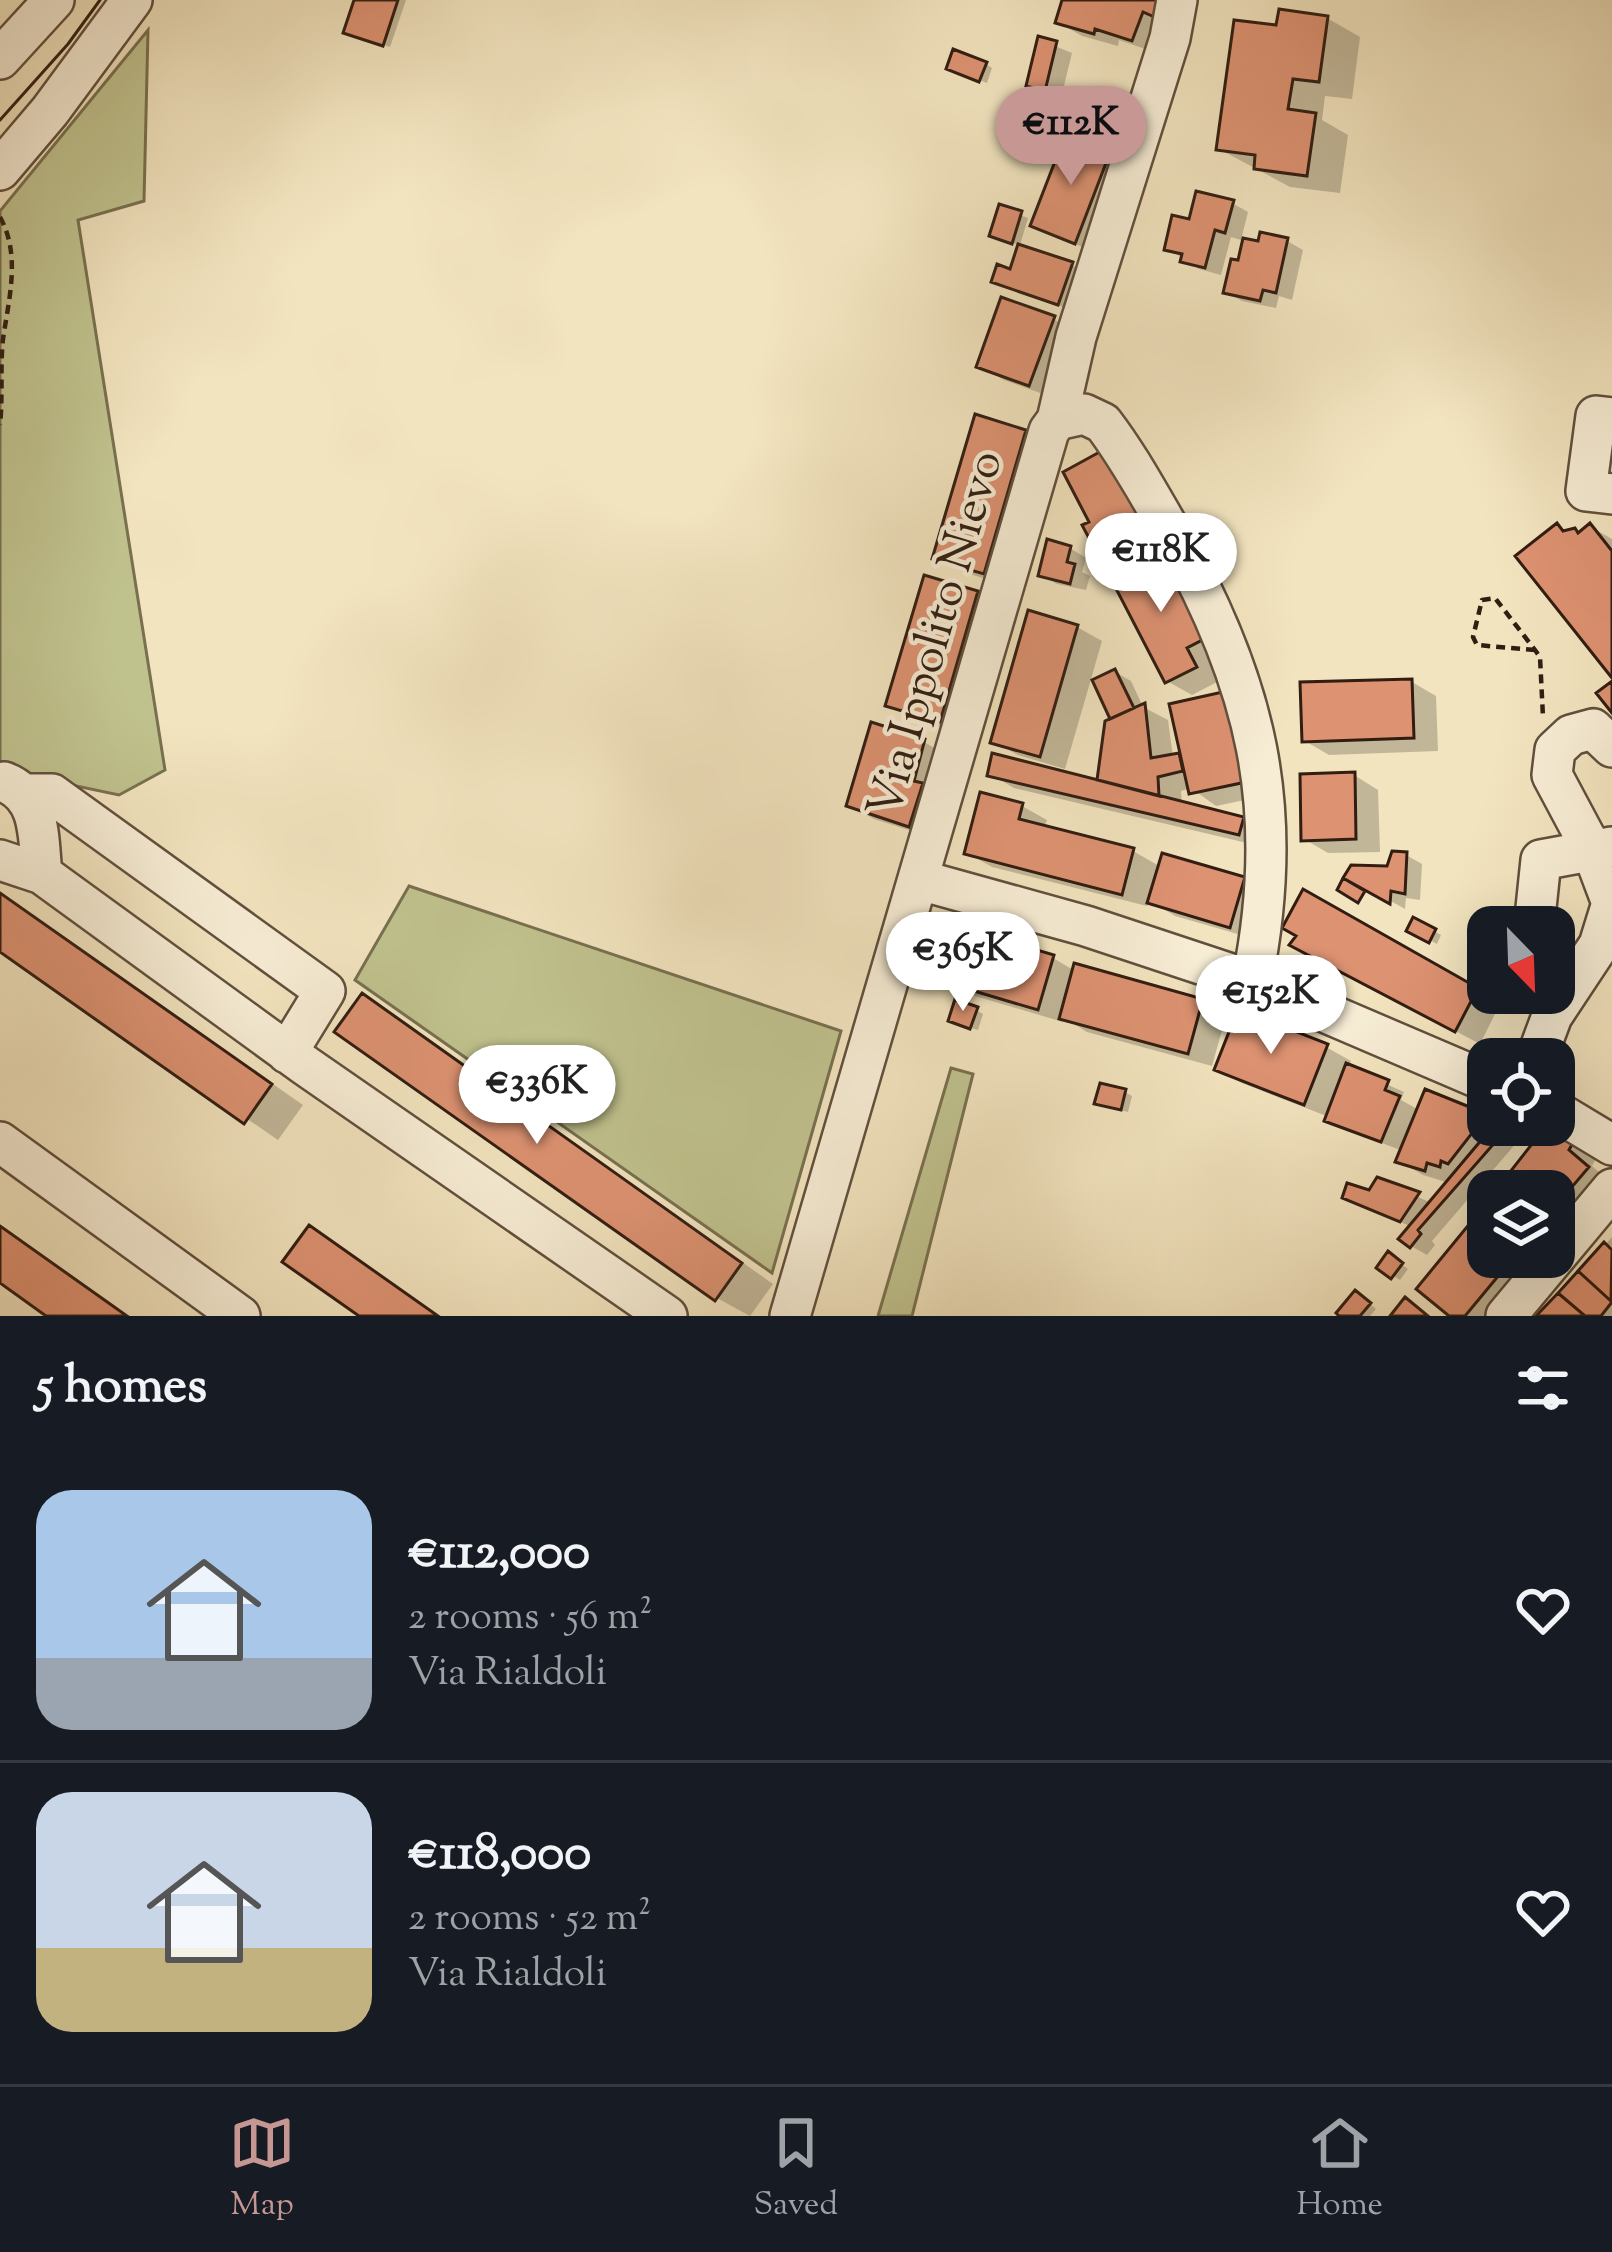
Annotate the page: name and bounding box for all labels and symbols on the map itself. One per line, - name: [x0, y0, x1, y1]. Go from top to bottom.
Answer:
- pin: €112K: [987, 86, 1155, 188]
- street label: Via Ippolito Nievo: [853, 443, 1023, 827]
- pin: €118K: [1077, 513, 1245, 615]
- north arrow: [1467, 906, 1575, 1014]
- pin: €365K: [879, 912, 1047, 1014]
- pin: €152K: [1187, 955, 1355, 1057]
- pin: €336K: [453, 1045, 621, 1147]

